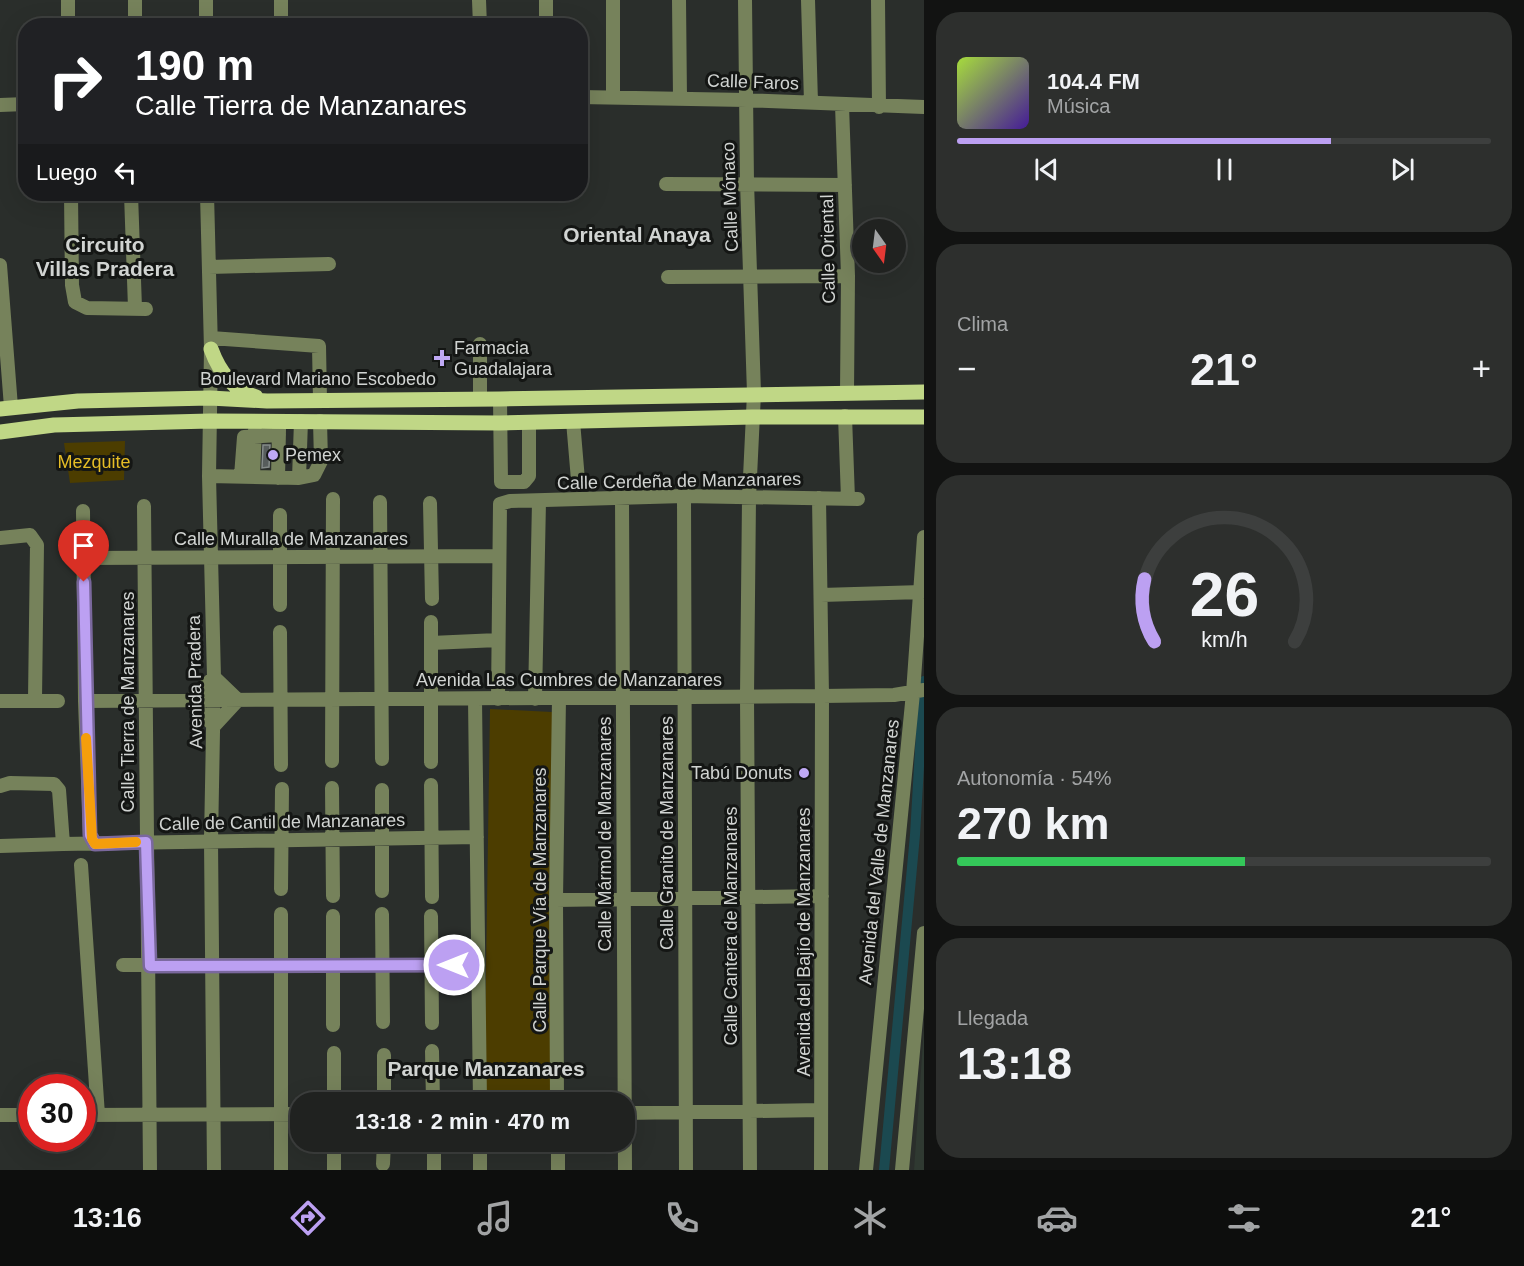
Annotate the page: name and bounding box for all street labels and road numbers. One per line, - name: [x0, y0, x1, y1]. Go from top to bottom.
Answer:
- street label: Calle Faros: [707, 70, 799, 94]
- street label: Calle Mónaco: [718, 142, 742, 252]
- street label: Calle Oriental: [817, 194, 839, 304]
- street label: Boulevard Mariano Escobedo: [200, 369, 436, 389]
- street label: Calle Cerdeña de Manzanares: [557, 469, 801, 493]
- street label: Calle Muralla de Manzanares: [174, 529, 408, 549]
- street label: Calle Tierra de Manzanares: [118, 591, 138, 813]
- street label: Avenida Pradera: [184, 614, 206, 749]
- street label: Avenida Las Cumbres de Manzanares: [416, 670, 722, 690]
- street label: Calle Mármol de Manzanares: [595, 716, 615, 952]
- street label: Calle Granito de Manzanares: [657, 716, 677, 950]
- street label: Avenida del Valle de Manzanares: [855, 718, 903, 986]
- street label: Calle Parque Vía de Manzanares: [530, 767, 550, 1033]
- street label: Calle Cantera de Manzanares: [721, 806, 741, 1046]
- street label: Avenida del Bajío de Manzanares: [794, 808, 814, 1076]
- street label: Calle de Cantil de Manzanares: [159, 810, 405, 834]

